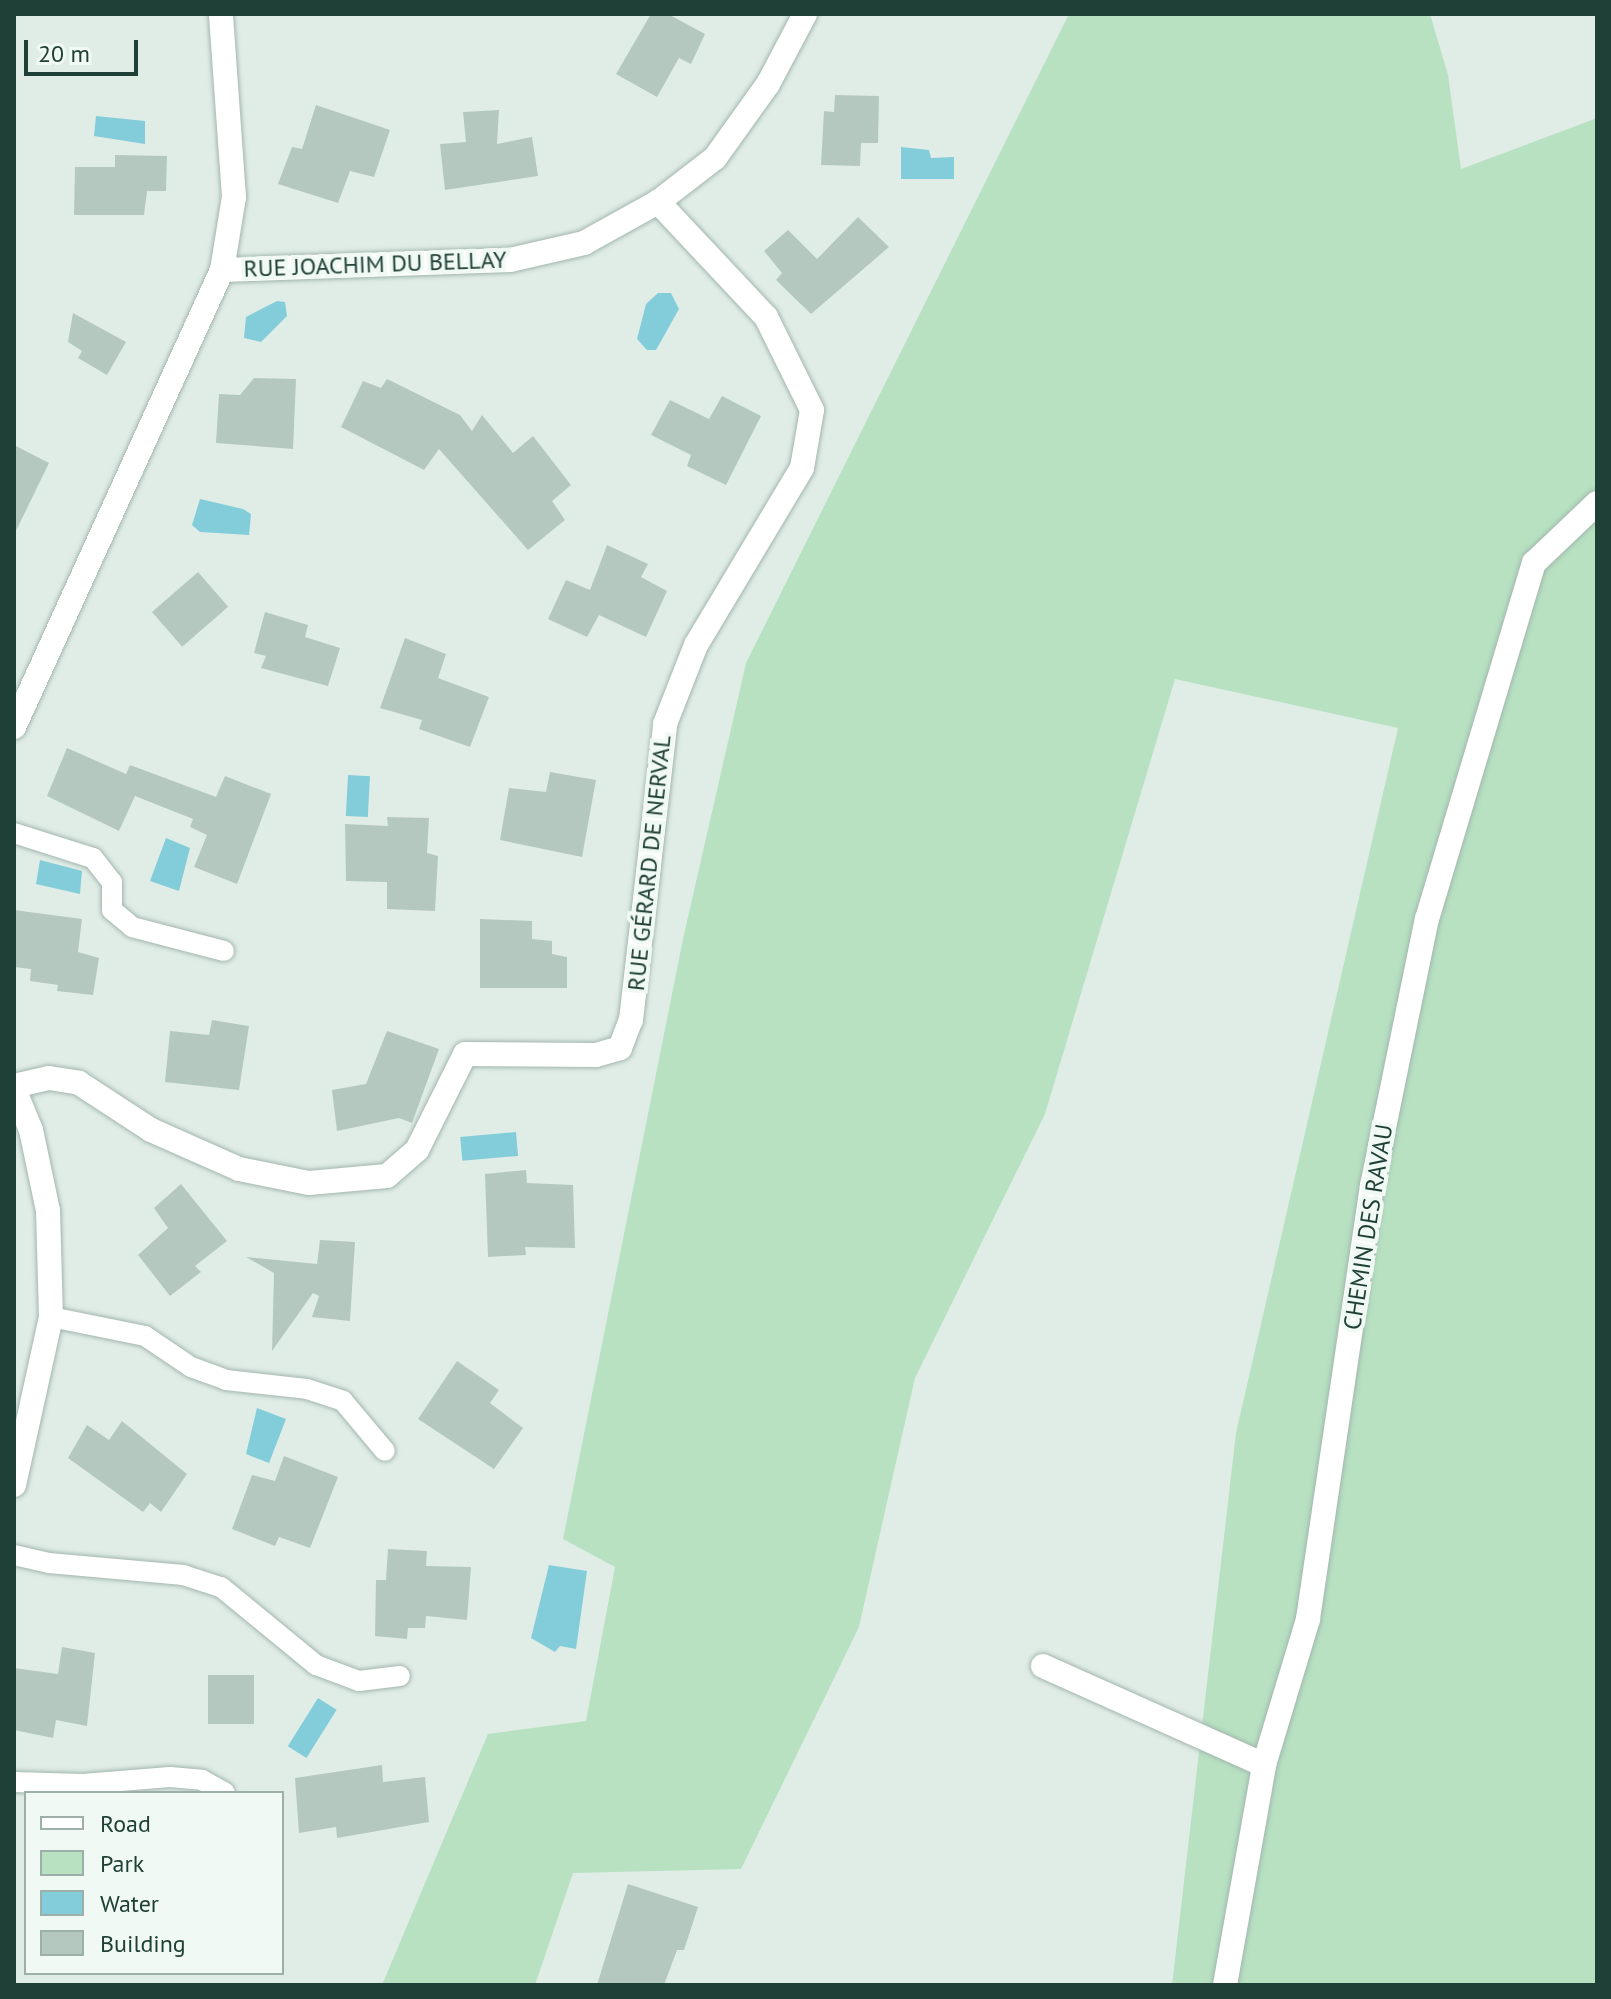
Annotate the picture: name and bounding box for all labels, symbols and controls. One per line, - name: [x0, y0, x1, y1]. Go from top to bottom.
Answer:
- scale bar: [28, 24, 142, 74]
- text: 20 m: [38, 38, 90, 69]
- street label: RUE JOACHIM DU BELLAY: [243, 245, 507, 283]
- street label: RUE GÉRARD DE NERVAL: [621, 734, 677, 992]
- street label: CHEMIN DES RAVAU: [1338, 1122, 1398, 1332]
- legend: [24, 1791, 284, 1975]
- text: Road: [100, 1808, 151, 1839]
- text: Park: [100, 1848, 144, 1879]
- text: Water: [100, 1888, 159, 1919]
- text: Building: [100, 1928, 186, 1959]

